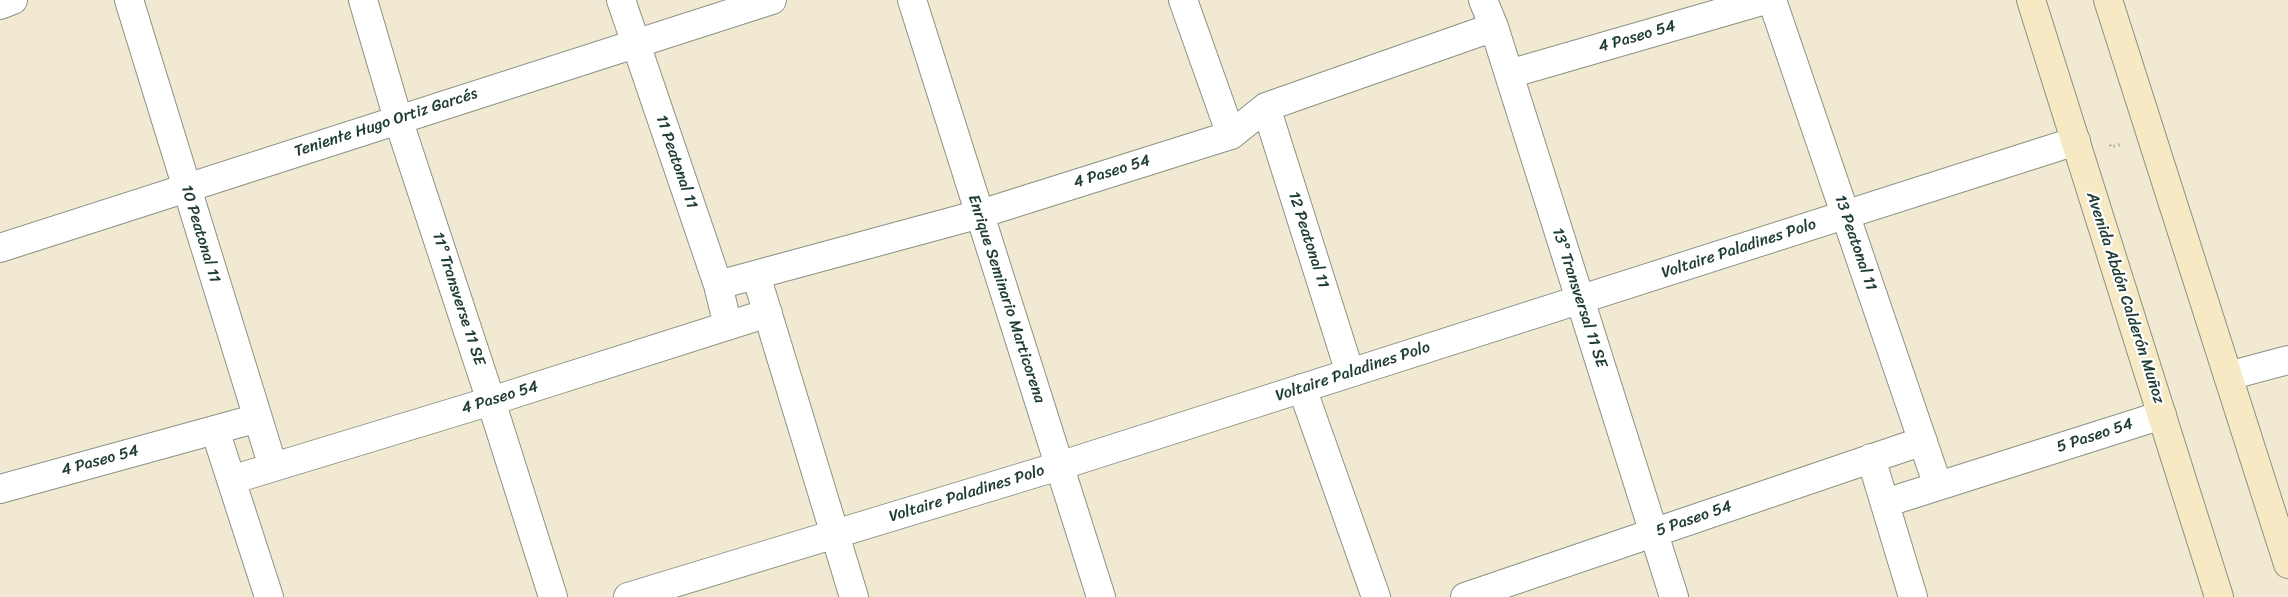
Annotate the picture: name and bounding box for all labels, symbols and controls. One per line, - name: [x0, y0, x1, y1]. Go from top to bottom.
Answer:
- street label: 4 Paseo 54: [1596, 17, 1678, 57]
- street label: Teniente Hugo Ortiz Garcés: [292, 84, 480, 162]
- street label: 11 Peatonal 11: [651, 113, 701, 211]
- street label: 4 Paseo 54: [1071, 151, 1153, 193]
- street label: 10 Peatonal 11: [176, 183, 224, 285]
- street label: 12 Peatonal 11: [1283, 189, 1333, 291]
- street label: Avenida Abdón Calderón Muñoz: [2082, 190, 2168, 406]
- street label: Enrique Seminario Marticorena: [963, 192, 1049, 406]
- street label: 13 Peatonal 11: [1830, 193, 1880, 293]
- street label: Voltaire Paladines Polo: [1659, 215, 1819, 283]
- street label: 13° Transversal 11 SE: [1547, 225, 1611, 371]
- street label: 11° Transverse 11 SE: [427, 230, 489, 368]
- street label: Voltaire Paladines Polo: [1273, 338, 1433, 406]
- street label: 4 Paseo 54: [459, 377, 541, 419]
- street label: 5 Paseo 54: [2054, 415, 2136, 457]
- street label: 4 Paseo 54: [59, 441, 141, 481]
- street label: Voltaire Paladines Polo: [887, 461, 1047, 527]
- street label: 5 Paseo 54: [1653, 497, 1735, 541]

